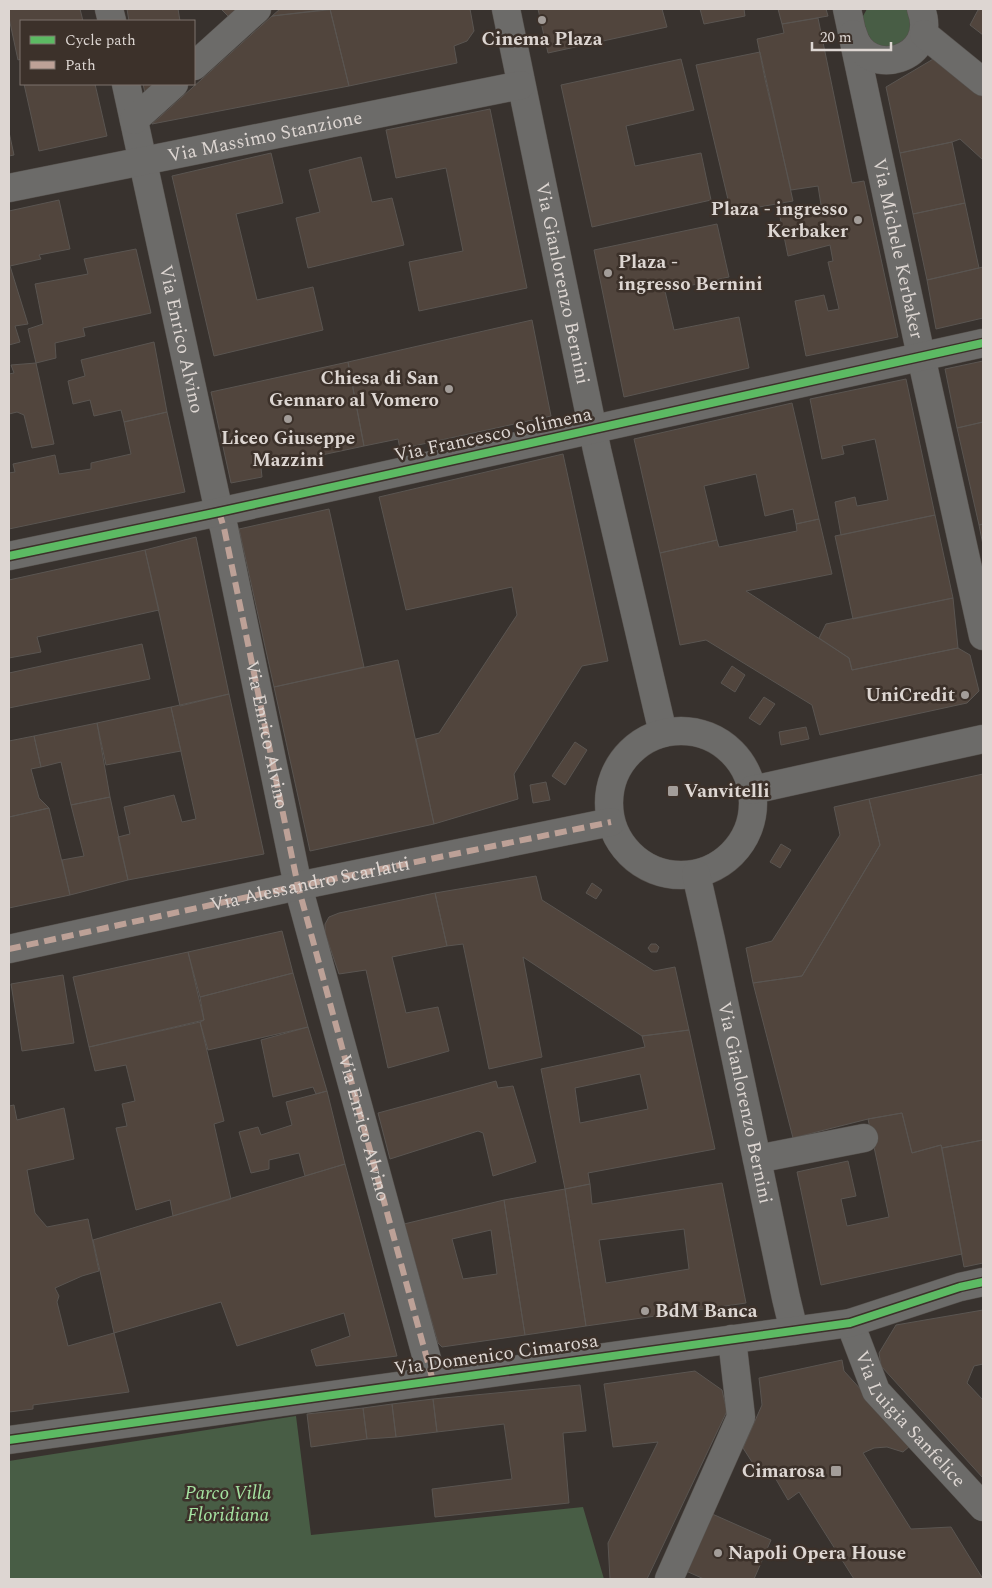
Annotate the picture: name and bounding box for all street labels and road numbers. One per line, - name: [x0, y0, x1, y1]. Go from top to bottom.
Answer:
- street label: Via Massimo Stanzione: [165, 103, 365, 170]
- street label: Via Michele Kerbaker: [865, 156, 932, 342]
- street label: Via Gianlorenzo Bernini: [528, 179, 598, 387]
- street label: Via Enrico Alvino: [151, 262, 212, 416]
- street label: Via Francesco Solimena: [391, 400, 595, 470]
- street label: Via Enrico Alvino: [237, 658, 296, 812]
- street label: Via Alessandro Scarlatti: [207, 849, 413, 919]
- street label: Via Gianlorenzo Bernini: [710, 999, 780, 1206]
- street label: Via Enrico Alvino: [330, 1051, 398, 1205]
- street label: Via Domenico Cimarosa: [392, 1326, 601, 1384]
- street label: Via Luigia Sanfelice: [847, 1346, 973, 1494]

